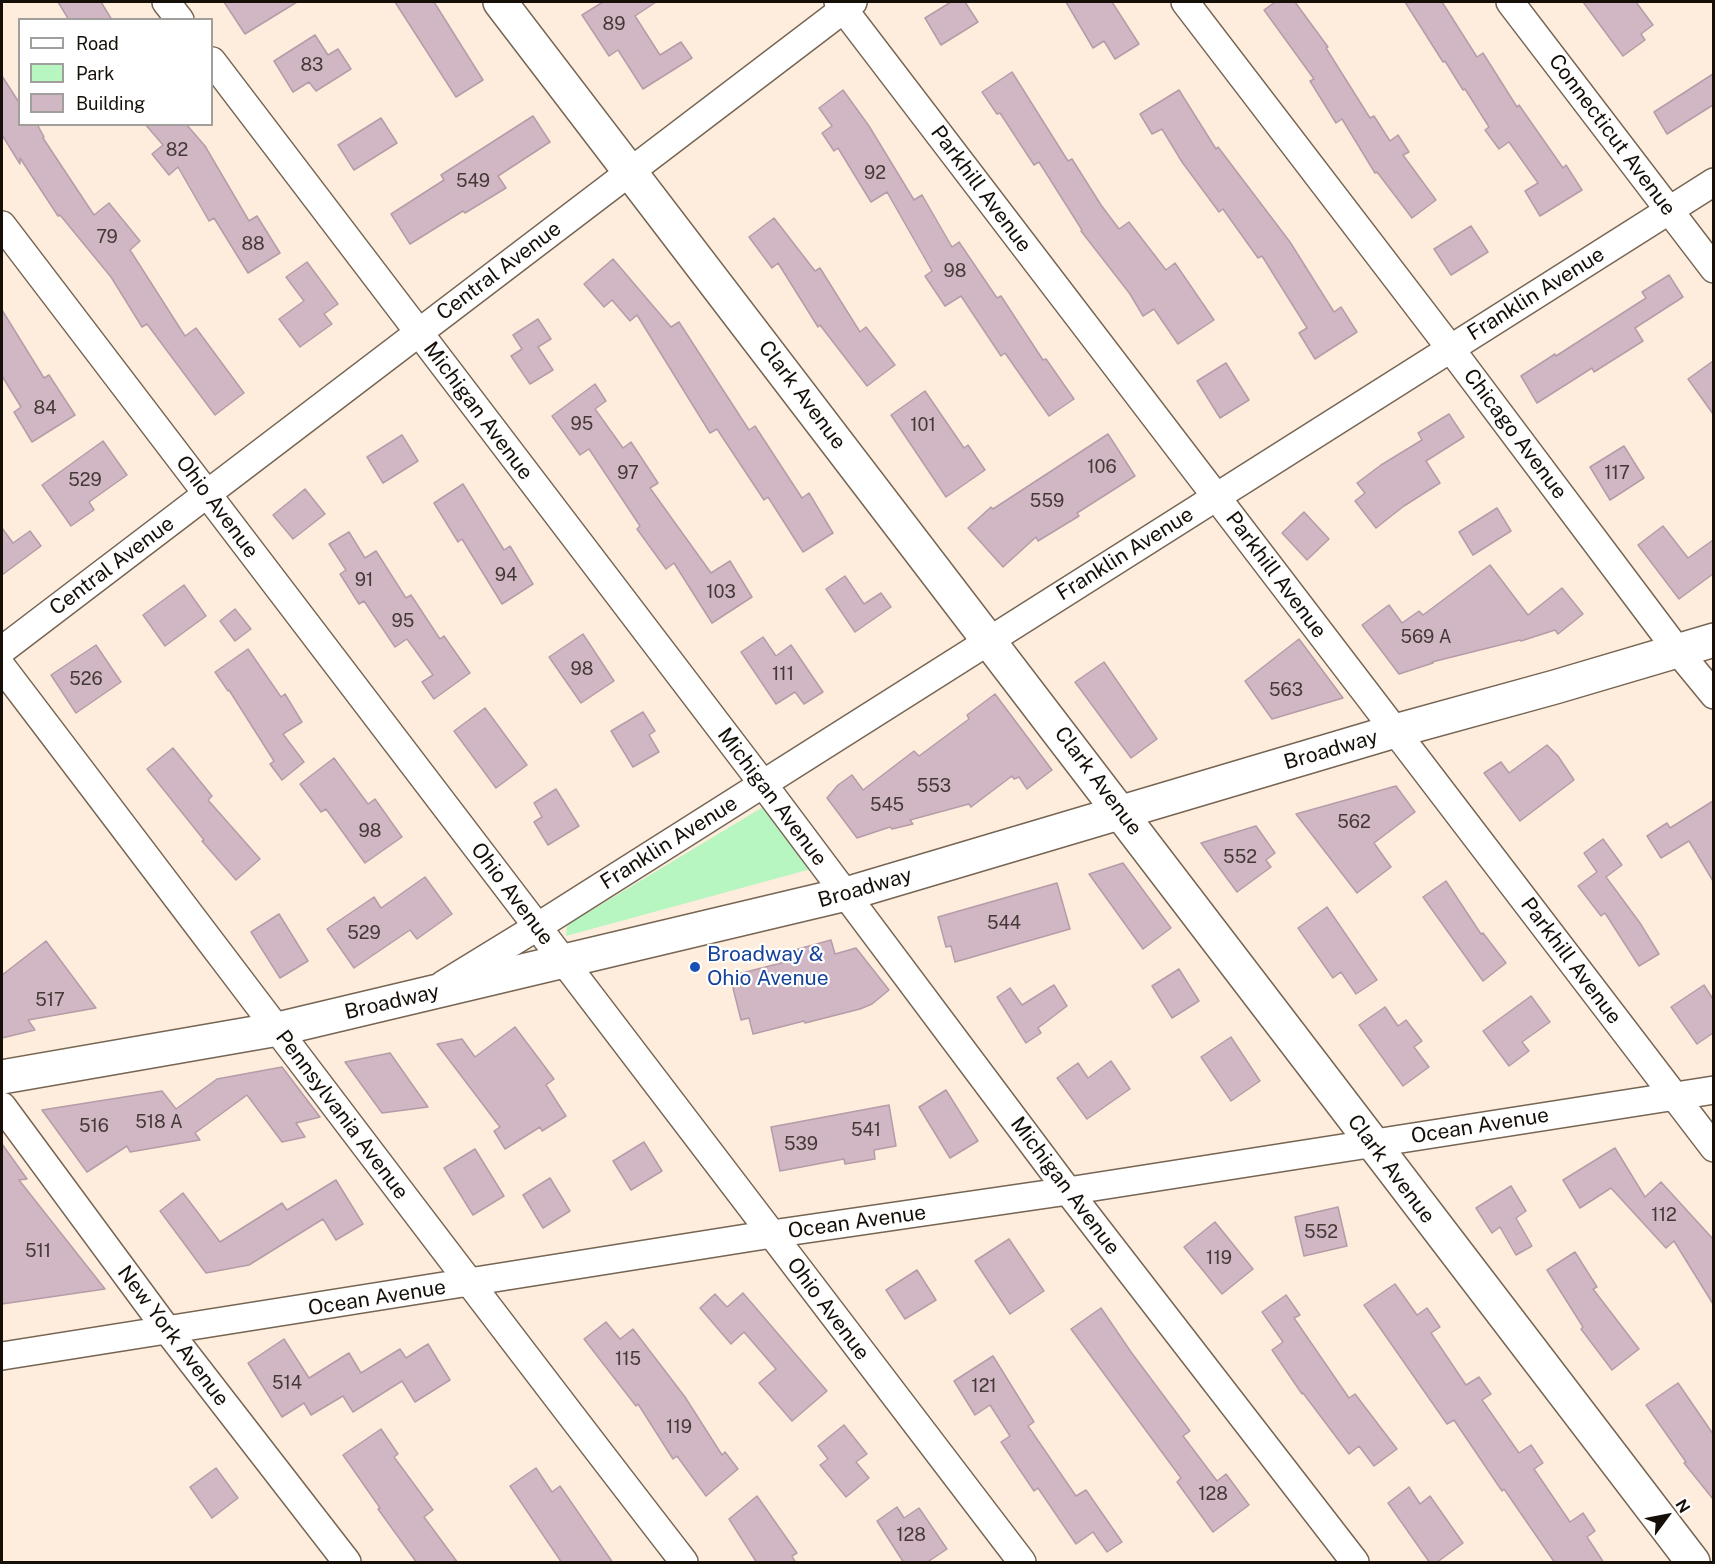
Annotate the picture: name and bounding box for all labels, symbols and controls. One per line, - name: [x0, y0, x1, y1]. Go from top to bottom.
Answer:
- house number: 89: [603, 13, 625, 35]
- legend: [18, 18, 213, 126]
- text: Road: [76, 33, 119, 54]
- street label: Connecticut Avenue: [1543, 49, 1681, 221]
- house number: 83: [301, 54, 323, 76]
- text: Park: [76, 63, 114, 84]
- text: Building: [76, 93, 145, 114]
- street label: Parkhill Avenue: [925, 121, 1037, 257]
- house number: 82: [166, 139, 188, 161]
- house number: 92: [864, 162, 886, 184]
- house number: 549: [456, 170, 490, 192]
- street label: Central Avenue: [432, 216, 566, 326]
- house number: 79: [96, 226, 118, 248]
- house number: 88: [241, 233, 265, 255]
- street label: Franklin Avenue: [1463, 242, 1609, 346]
- house number: 98: [944, 260, 966, 282]
- street label: Clark Avenue: [753, 336, 851, 454]
- street label: Michigan Avenue: [418, 337, 538, 485]
- street label: Chicago Avenue: [1458, 364, 1572, 504]
- house number: 84: [34, 397, 56, 419]
- house number: 95: [571, 413, 593, 435]
- house number: 101: [910, 414, 936, 436]
- street label: Ohio Avenue: [170, 451, 264, 563]
- house number: 106: [1087, 456, 1117, 478]
- house number: 97: [617, 462, 639, 484]
- house number: 117: [1604, 462, 1630, 484]
- house number: 529: [68, 469, 102, 491]
- house number: 559: [1030, 490, 1064, 512]
- street label: Franklin Avenue: [1052, 502, 1198, 606]
- street label: Parkhill Avenue: [1220, 507, 1332, 643]
- street label: Central Avenue: [45, 511, 179, 621]
- house number: 94: [495, 564, 517, 586]
- house number: 91: [355, 569, 373, 591]
- house number: 103: [706, 581, 736, 603]
- house number: 95: [392, 610, 414, 632]
- house number: 569 A: [1400, 626, 1452, 648]
- house number: 98: [571, 658, 593, 680]
- house number: 111: [772, 663, 794, 685]
- house number: 526: [69, 668, 103, 690]
- house number: 563: [1269, 679, 1303, 701]
- street label: Clark Avenue: [1049, 722, 1147, 840]
- street label: Michigan Avenue: [712, 723, 832, 871]
- street label: Broadway: [1281, 725, 1381, 775]
- house number: 553: [917, 775, 951, 797]
- street label: Franklin Avenue: [596, 791, 742, 895]
- house number: 545: [870, 794, 904, 816]
- house number: 562: [1337, 811, 1371, 833]
- house number: 98: [359, 820, 381, 842]
- street label: Ohio Avenue: [465, 838, 559, 950]
- house number: 552: [1223, 846, 1257, 868]
- street label: Broadway: [815, 863, 915, 913]
- street label: Parkhill Avenue: [1515, 893, 1627, 1029]
- house number: 544: [987, 912, 1021, 934]
- house number: 529: [347, 922, 381, 944]
- place label: Broadway & Ohio Avenue: [707, 942, 829, 992]
- marker: Broadway & Ohio Avenue: [688, 960, 702, 974]
- street label: Broadway: [342, 979, 442, 1025]
- house number: 517: [35, 989, 65, 1011]
- street label: Pennsylvania Avenue: [270, 1026, 414, 1204]
- street label: Ocean Avenue: [1409, 1103, 1551, 1149]
- street label: Clark Avenue: [1342, 1110, 1440, 1228]
- house number: 518 A: [135, 1111, 183, 1133]
- street label: Michigan Avenue: [1005, 1112, 1125, 1260]
- house number: 516: [79, 1115, 109, 1137]
- house number: 541: [851, 1119, 881, 1141]
- house number: 539: [784, 1133, 818, 1155]
- street label: Ocean Avenue: [786, 1200, 928, 1244]
- house number: 112: [1651, 1204, 1677, 1226]
- house number: 552: [1304, 1221, 1338, 1243]
- house number: 511: [25, 1240, 51, 1262]
- house number: 119: [1206, 1247, 1232, 1269]
- street label: Ohio Avenue: [781, 1253, 875, 1365]
- street label: New York Avenue: [112, 1261, 234, 1411]
- street label: Ocean Avenue: [306, 1275, 448, 1321]
- house number: 115: [615, 1348, 641, 1370]
- house number: 514: [272, 1372, 302, 1394]
- house number: 121: [971, 1375, 997, 1397]
- house number: 119: [666, 1416, 692, 1438]
- house number: 128: [1198, 1483, 1228, 1505]
- north arrow: [1637, 1486, 1697, 1546]
- text: N: [1671, 1496, 1694, 1517]
- house number: 128: [896, 1524, 926, 1546]

